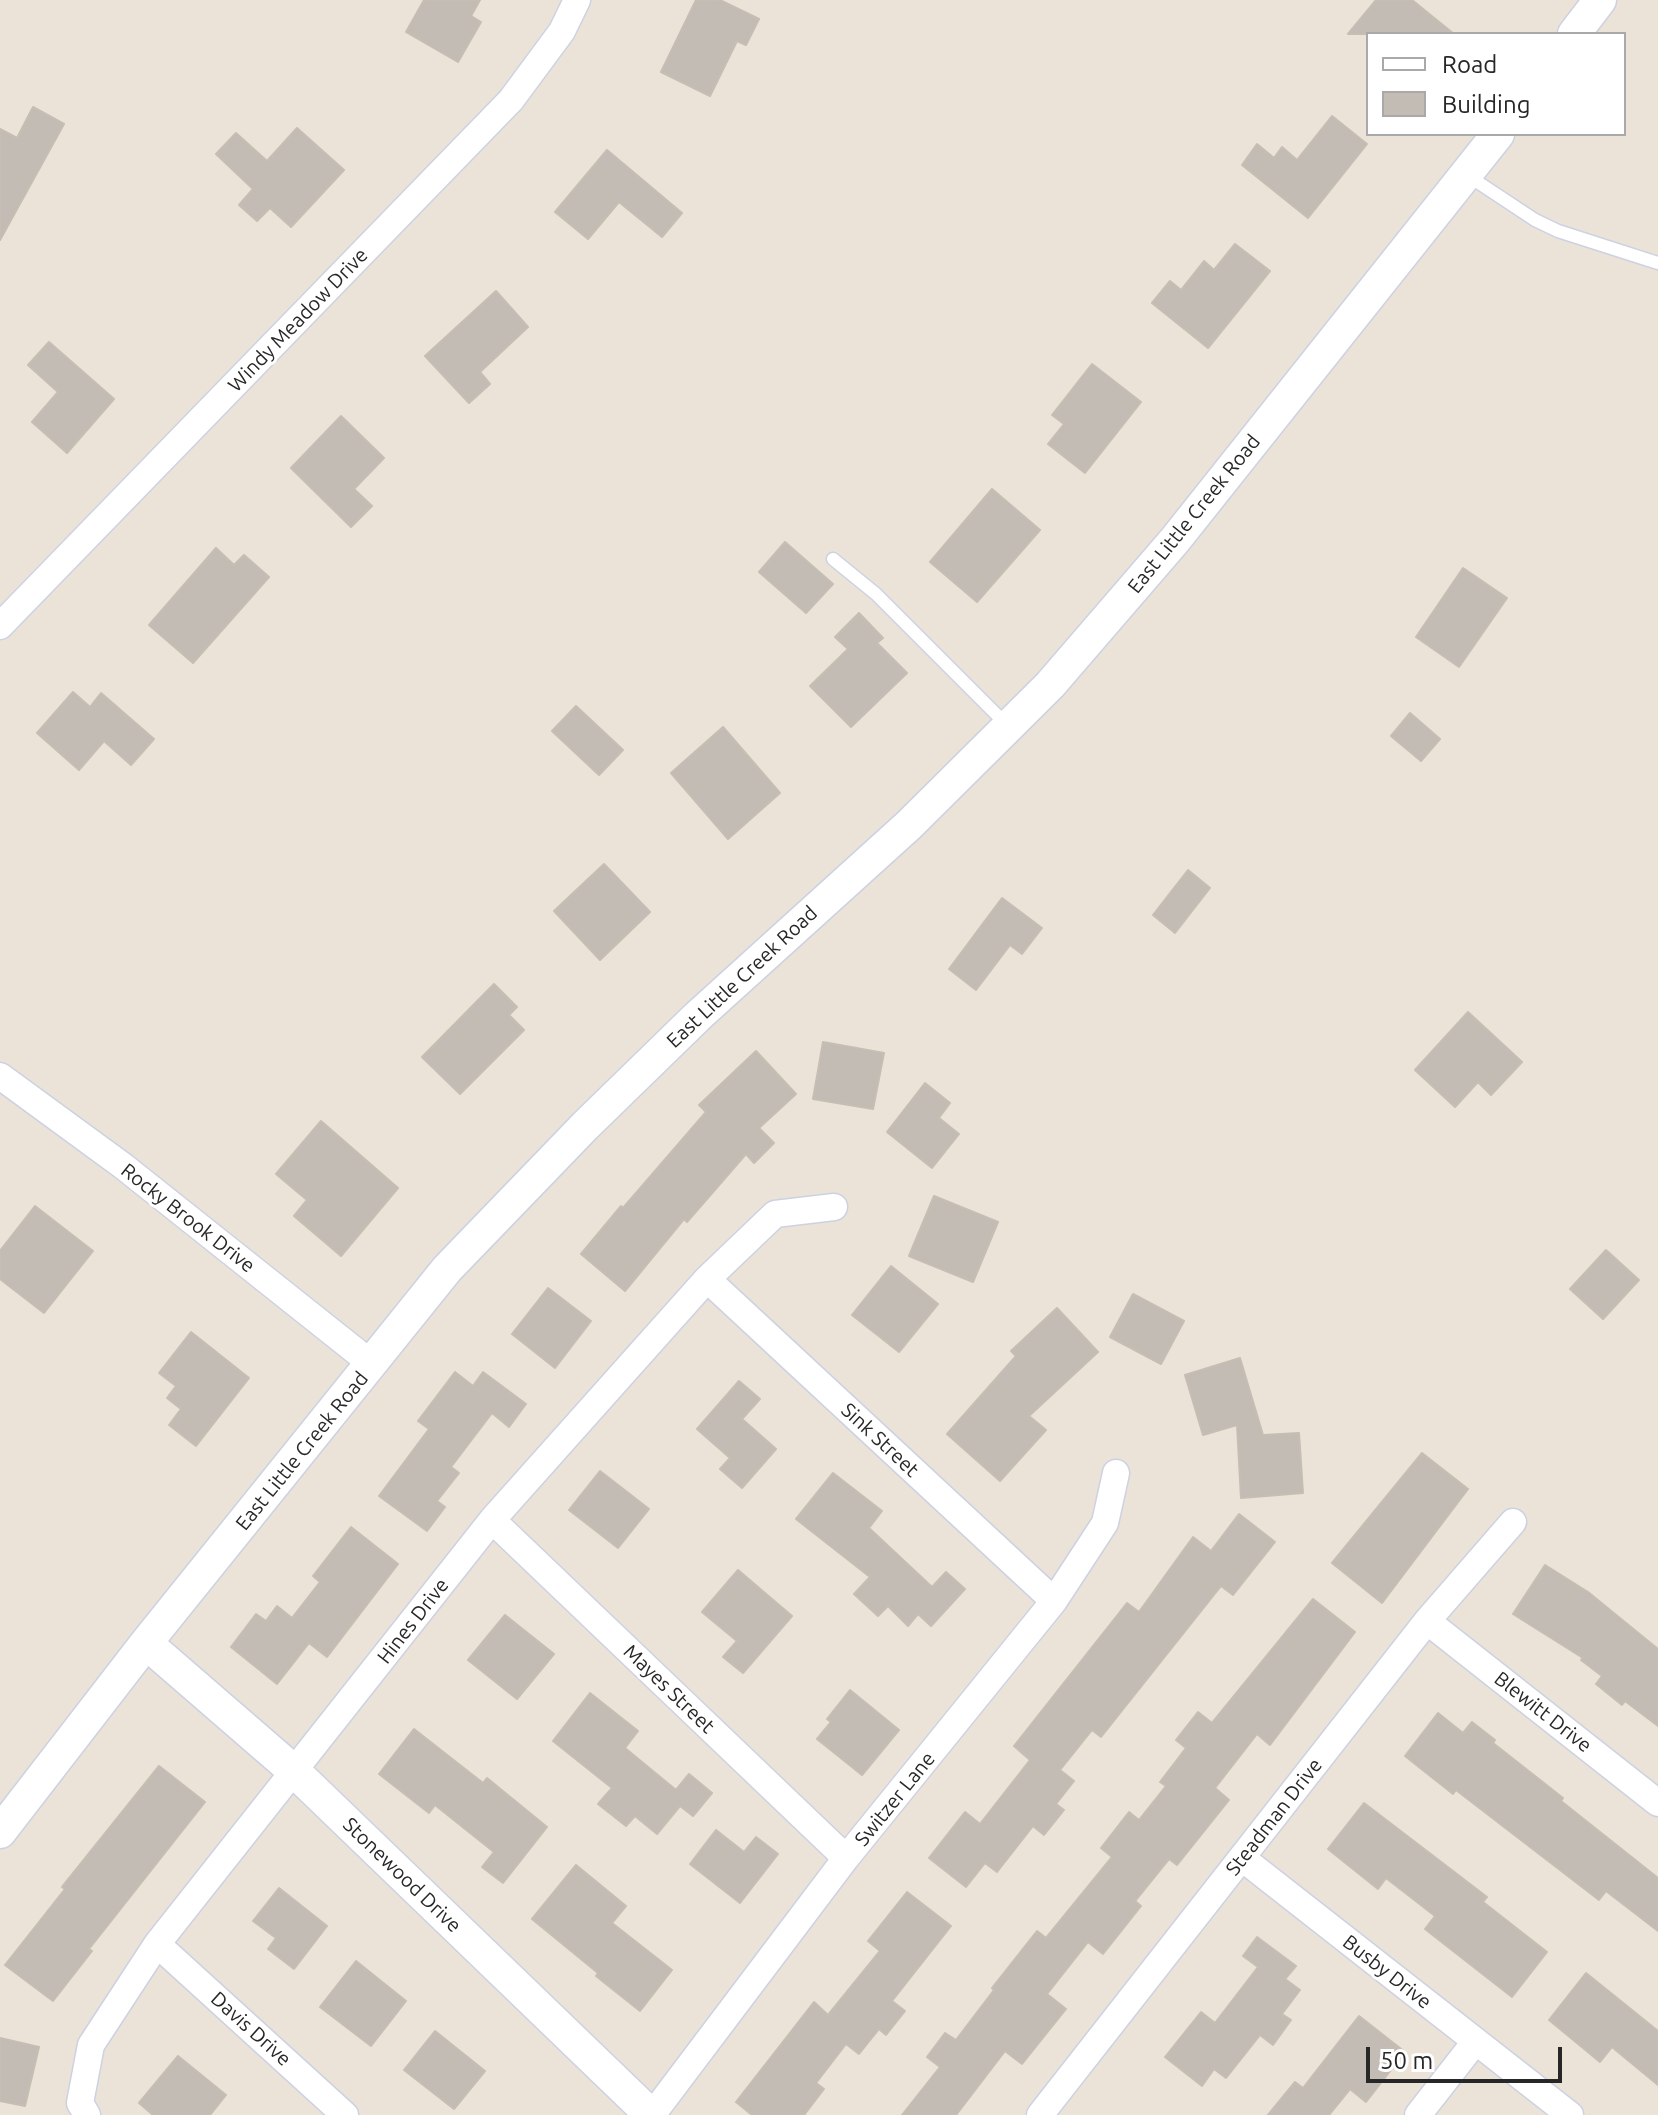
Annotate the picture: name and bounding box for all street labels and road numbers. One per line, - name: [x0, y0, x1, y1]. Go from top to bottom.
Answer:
- street label: Windy Meadow Drive: [223, 243, 373, 397]
- street label: East Little Creek Road: [1123, 430, 1265, 598]
- street label: East Little Creek Road: [662, 901, 822, 1053]
- street label: Rocky Brook Drive: [116, 1158, 260, 1278]
- street label: East Little Creek Road: [231, 1367, 373, 1535]
- street label: Sink Street: [836, 1398, 924, 1482]
- street label: Hines Drive: [372, 1574, 454, 1668]
- street label: Mayes Street: [618, 1640, 720, 1738]
- street label: Blewitt Drive: [1490, 1667, 1596, 1757]
- street label: Switzer Lane: [850, 1747, 940, 1851]
- street label: Steadman Drive: [1221, 1754, 1327, 1880]
- street label: Stonewood Drive: [338, 1813, 466, 1937]
- street label: Busby Drive: [1338, 1930, 1436, 2014]
- street label: Davis Drive: [206, 1987, 296, 2071]

